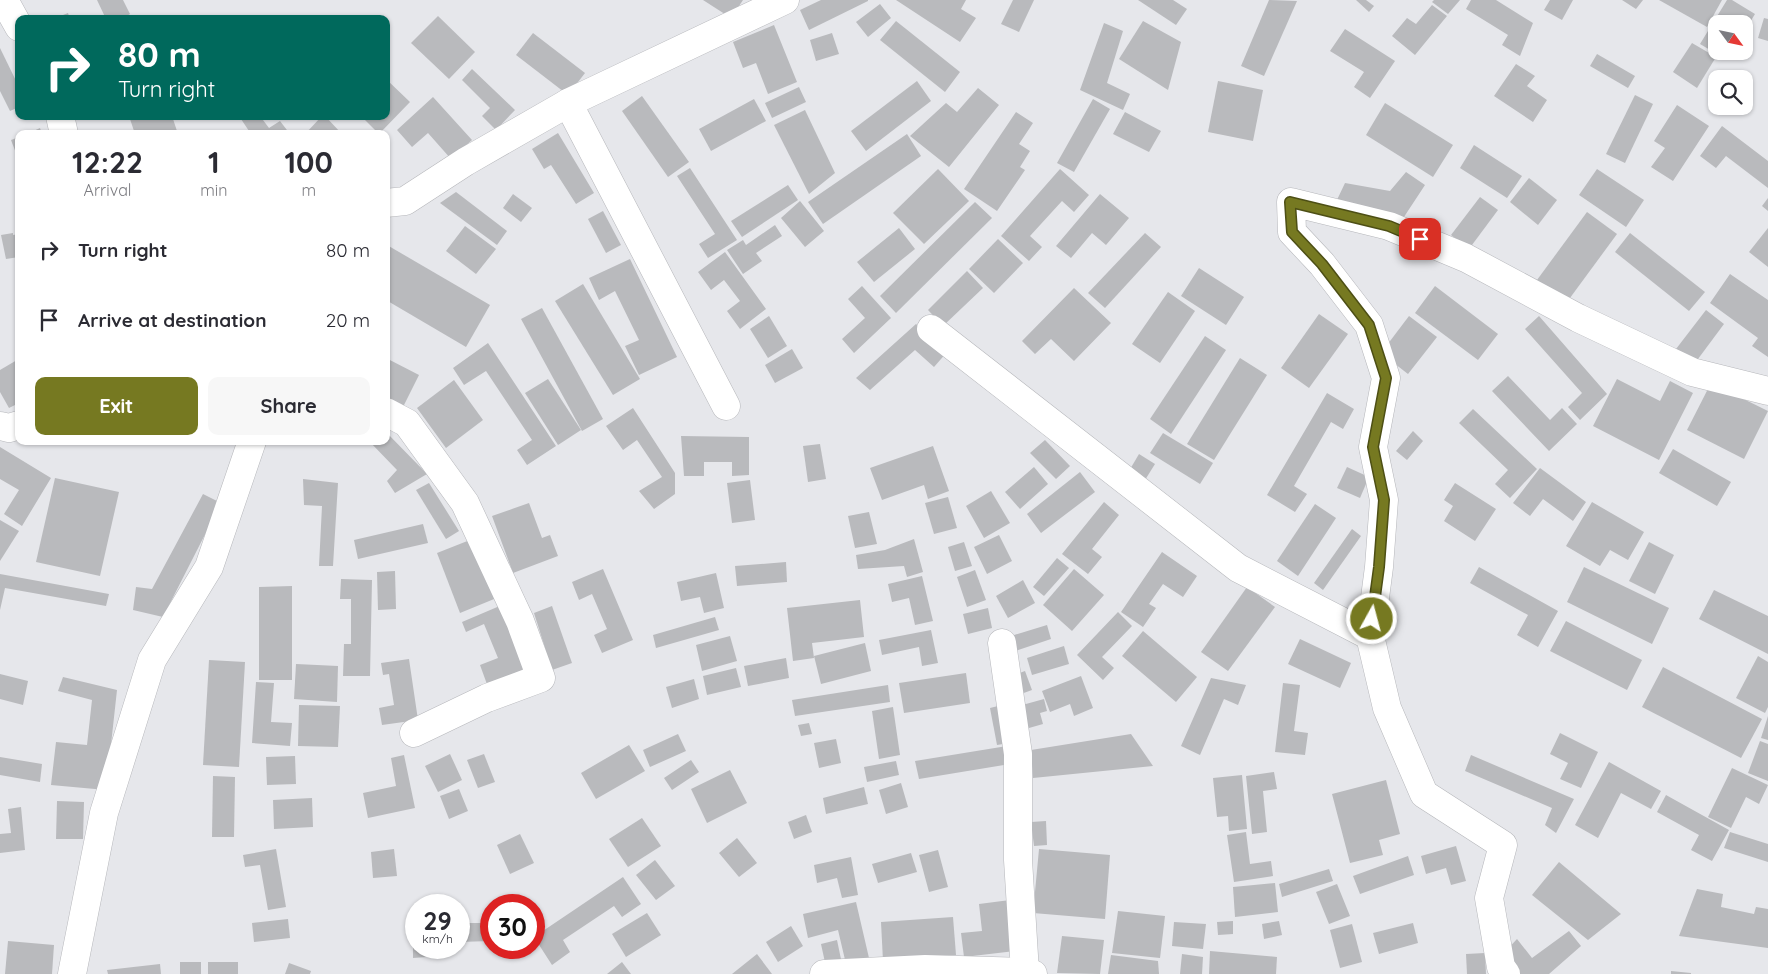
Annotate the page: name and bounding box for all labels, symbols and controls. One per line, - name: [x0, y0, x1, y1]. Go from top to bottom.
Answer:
- north arrow: [1708, 15, 1752, 60]
- map controls: [1708, 15, 1753, 115]
- text: 80 m: [118, 32, 201, 76]
- icon: right: [35, 35, 100, 100]
- button: search: [1708, 70, 1753, 115]
- text: Turn right: [118, 75, 215, 103]
- text: 12:22: [72, 143, 143, 181]
- text: 1: [208, 143, 220, 181]
- text: 100: [284, 143, 333, 181]
- text: Arrival: [84, 180, 132, 200]
- text: min: [200, 180, 227, 200]
- text: m: [301, 180, 316, 200]
- pin: [1399, 218, 1441, 260]
- icon: arrive: [1406, 225, 1434, 253]
- icon: right: [35, 236, 63, 264]
- text: Turn right: [78, 238, 167, 262]
- text: 80 m: [326, 238, 370, 262]
- icon: arrive: [35, 306, 63, 334]
- text: Arrive at destination: [78, 308, 267, 332]
- text: 20 m: [326, 308, 370, 332]
- button: Exit: [35, 377, 198, 435]
- button: Share: [208, 377, 370, 435]
- position arrow: [1345, 592, 1397, 644]
- speed limit sign: 30: [480, 894, 545, 959]
- text: 29: [423, 905, 452, 936]
- text: km/h: [422, 931, 453, 946]

